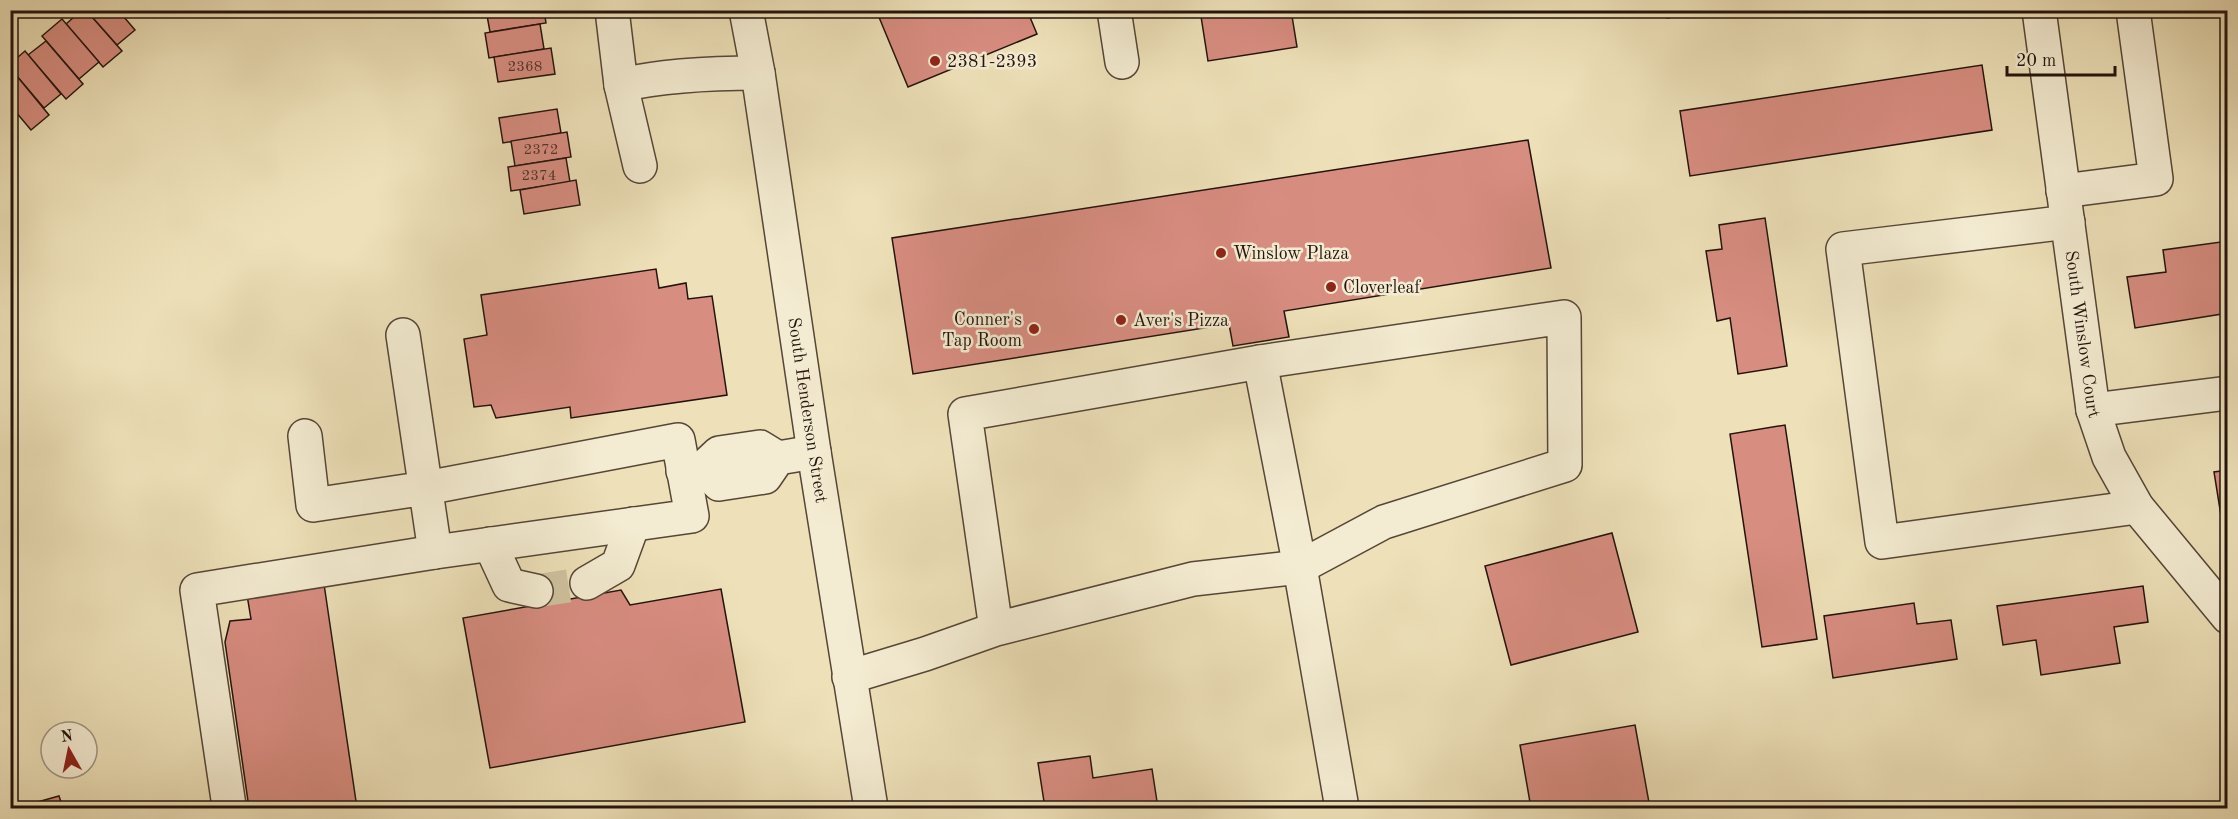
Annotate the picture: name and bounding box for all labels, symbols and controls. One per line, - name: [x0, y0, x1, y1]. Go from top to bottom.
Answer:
- scale bar: [2007, 39, 2115, 77]
- text: 20 m: [2016, 52, 2056, 70]
- place label: 2381-2393: [947, 53, 1037, 71]
- marker: 2381-2393: [928, 54, 942, 68]
- house number: 2368: [508, 60, 542, 75]
- house number: 2372: [524, 143, 558, 158]
- house number: 2374: [522, 169, 556, 184]
- place label: Winslow Plaza: [1233, 245, 1349, 263]
- marker: Winslow Plaza: [1214, 246, 1228, 260]
- street label: South Winslow Court: [2062, 249, 2103, 420]
- place label: Cloverleaf: [1343, 279, 1421, 297]
- marker: Cloverleaf: [1324, 280, 1338, 294]
- place label: Conner's Tap Room: [942, 311, 1022, 350]
- place label: Aver's Pizza: [1133, 312, 1229, 330]
- marker: Aver's Pizza: [1114, 313, 1128, 327]
- street label: South Henderson Street: [784, 316, 830, 504]
- marker: Conner's Tap Room: [1027, 322, 1041, 336]
- north arrow: [39, 720, 99, 780]
- text: N: [60, 728, 75, 746]

